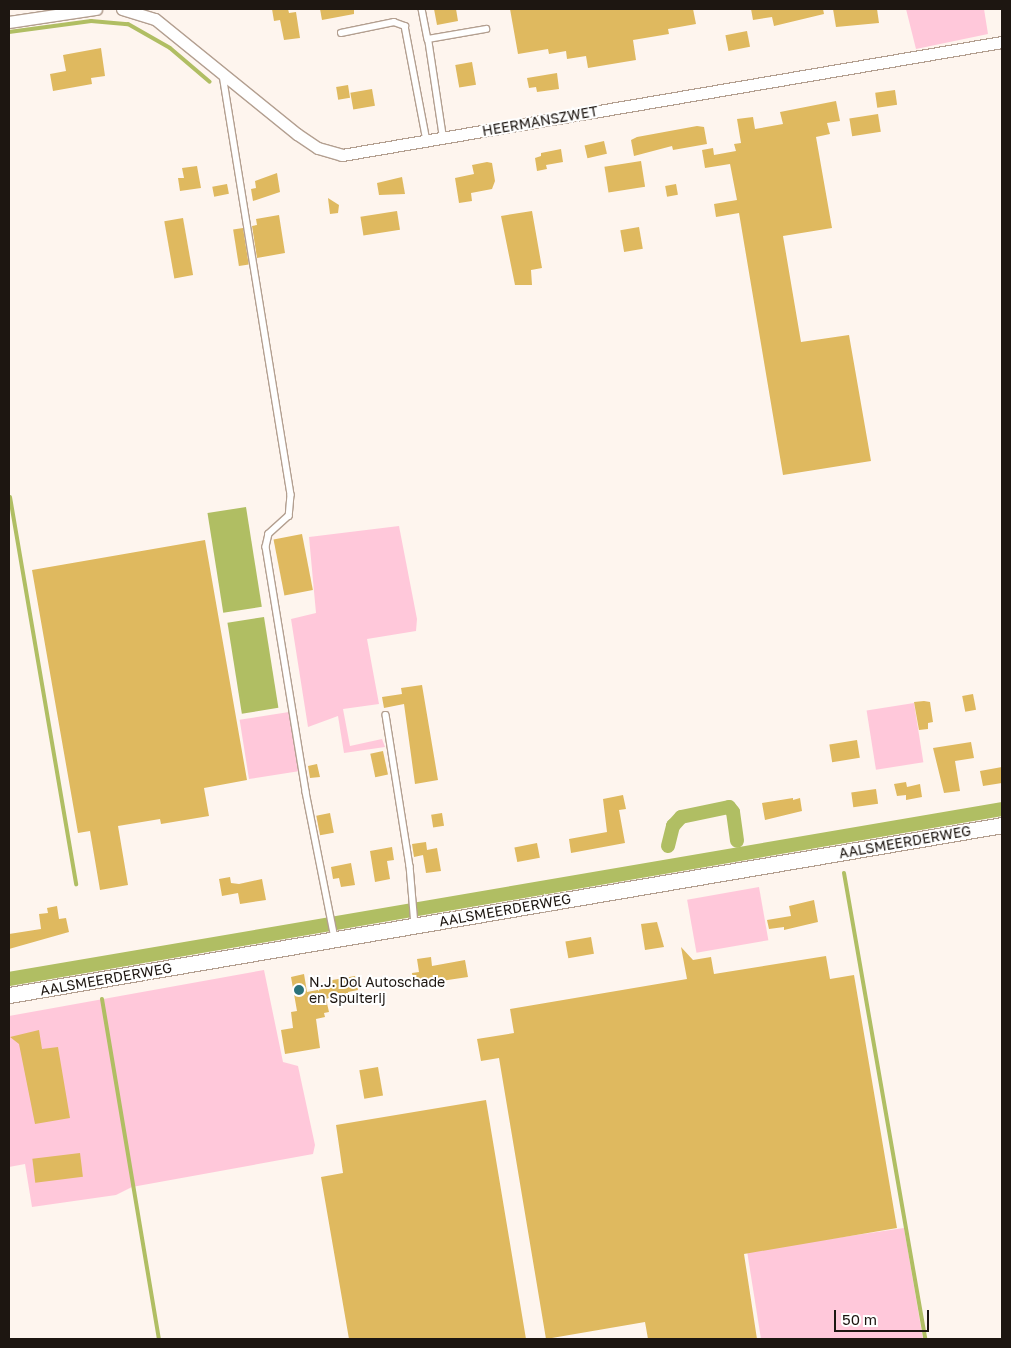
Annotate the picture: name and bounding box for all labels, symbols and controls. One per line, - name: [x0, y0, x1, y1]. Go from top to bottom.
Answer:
- street label: HEERMANSZWET: [481, 103, 599, 139]
- street label: AALSMEERDERWEG: [838, 822, 972, 862]
- street label: AALSMEERDERWEG: [438, 890, 572, 930]
- street label: AALSMEERDERWEG: [39, 959, 173, 999]
- place label: N.J. Dol Autoschade en Spuiterij: [309, 974, 445, 1006]
- marker: N.J. Dol Autoschade en Spuiterij: [293, 984, 305, 996]
- scale bar: [836, 1300, 931, 1332]
- text: 50 m: [842, 1310, 877, 1328]

